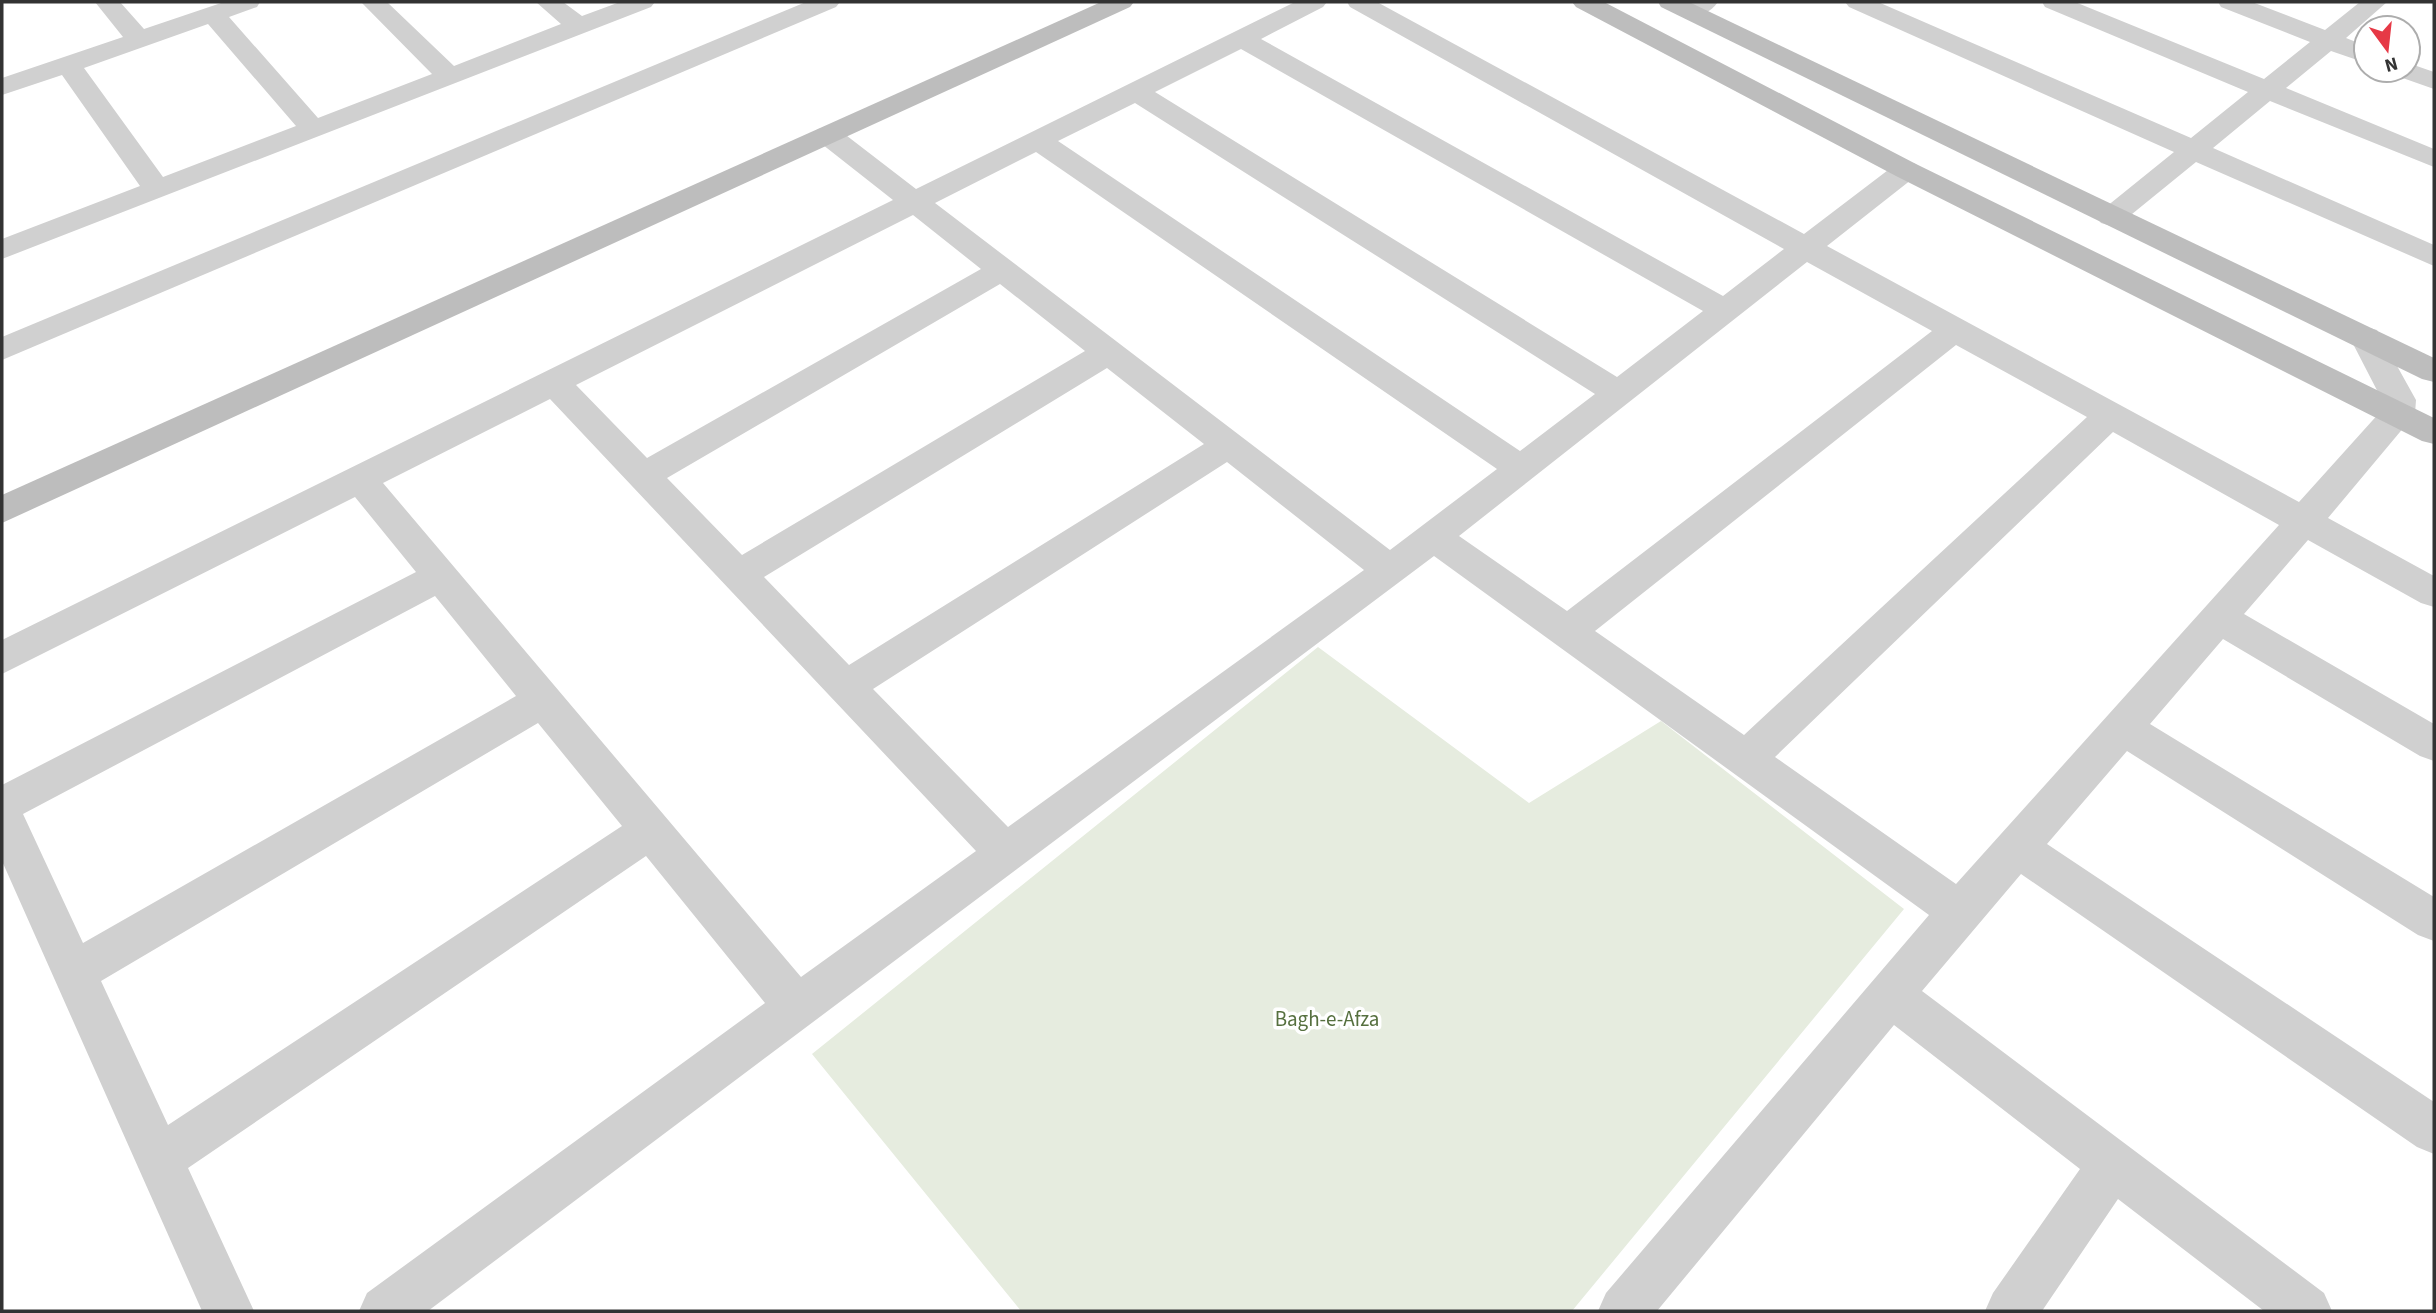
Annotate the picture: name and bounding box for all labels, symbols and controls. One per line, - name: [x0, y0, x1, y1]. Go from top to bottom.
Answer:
- north arrow: [2352, 14, 2422, 84]
- text: N: [2381, 49, 2401, 79]
- park label: Bagh-e-Afza: [1275, 1004, 1379, 1034]

